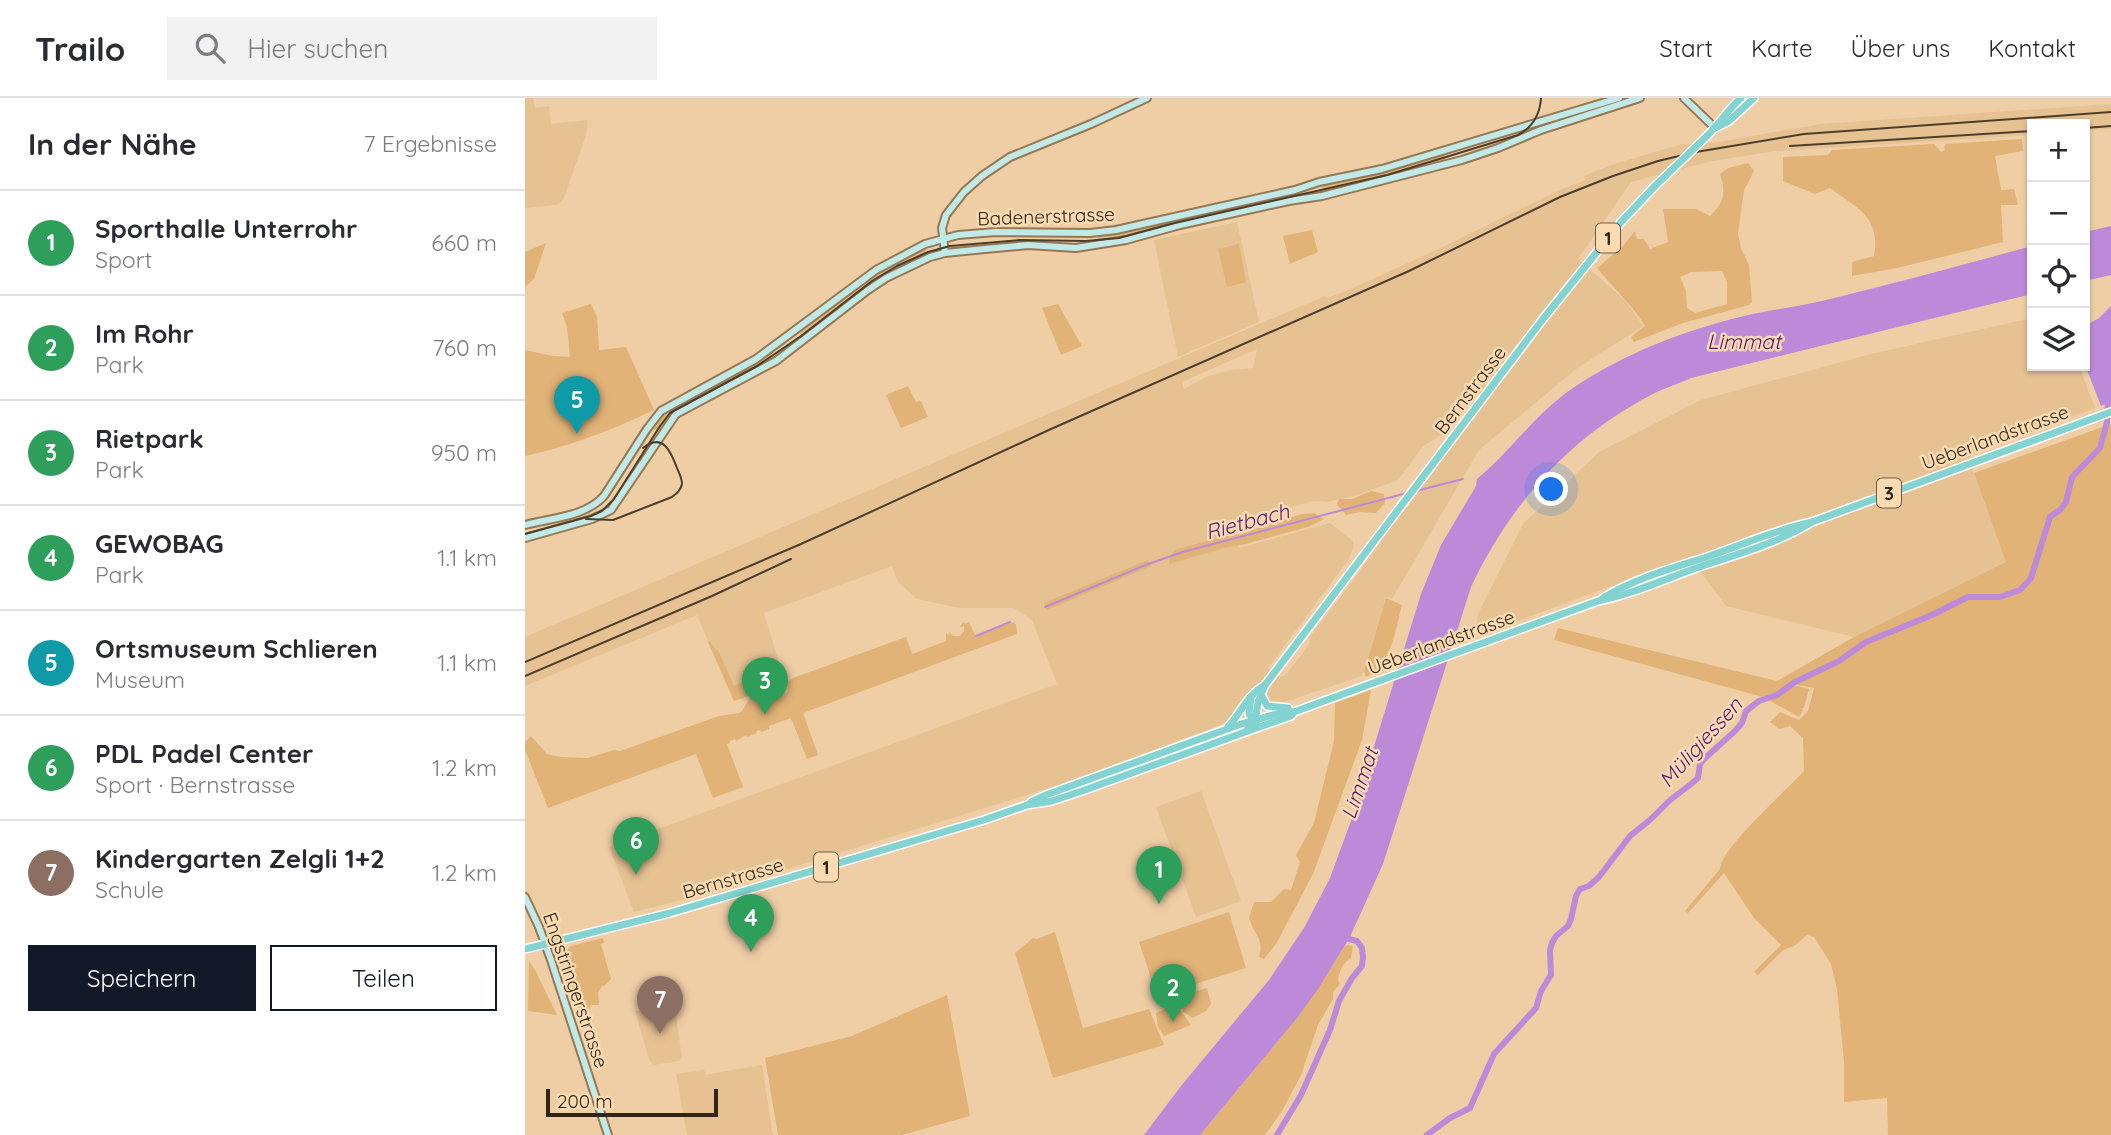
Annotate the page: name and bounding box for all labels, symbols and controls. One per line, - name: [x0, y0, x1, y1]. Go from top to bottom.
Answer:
- search box: [167, 17, 657, 80]
- text: Trailo: [35, 28, 125, 69]
- icon: search: [191, 29, 229, 67]
- text: Hier suchen: [247, 32, 388, 65]
- text: Start: [1659, 33, 1713, 63]
- text: Karte: [1751, 33, 1812, 63]
- text: Über uns: [1850, 33, 1950, 63]
- text: Kontakt: [1988, 33, 2076, 63]
- map controls: [2027, 119, 2090, 371]
- button: +: [2027, 119, 2090, 182]
- text: In der Nähe: [28, 125, 197, 163]
- text: 7 Ergebnisse: [364, 129, 497, 158]
- button: −: [2027, 182, 2090, 245]
- street label: Badenerstrasse: [977, 202, 1115, 230]
- text: Sporthalle Unterrohr: [95, 212, 357, 245]
- road number: 1: [1596, 223, 1620, 252]
- text: 1: [47, 228, 55, 257]
- text: 660 m: [431, 228, 497, 257]
- text: Sport: [95, 245, 152, 274]
- button: locate: [2027, 245, 2090, 308]
- button: layers: [2027, 308, 2090, 371]
- text: Im Rohr: [95, 317, 194, 350]
- water label: Limmat: [1707, 328, 1784, 354]
- text: 2: [44, 333, 58, 362]
- text: 760 m: [433, 333, 497, 362]
- street label: Bernstrasse: [1429, 341, 1511, 439]
- text: Park: [95, 350, 144, 379]
- pin: 5: [554, 376, 600, 434]
- street label: Ueberlandstrasse: [1918, 399, 2072, 475]
- text: Rietpark: [95, 422, 204, 455]
- text: 3: [45, 438, 57, 467]
- text: 950 m: [431, 438, 497, 467]
- text: Park: [95, 455, 144, 484]
- your location: [1534, 472, 1568, 506]
- road number: 3: [1877, 478, 1901, 508]
- water label: Rietbach: [1202, 497, 1293, 545]
- text: GEWOBAG: [95, 527, 224, 560]
- text: 4: [44, 543, 58, 572]
- text: 1.1 km: [437, 543, 497, 572]
- text: Park: [95, 560, 144, 589]
- street label: Ueberlandstrasse: [1364, 604, 1518, 680]
- text: Ortsmuseum Schlieren: [95, 632, 378, 665]
- text: 5: [44, 648, 58, 677]
- text: 1.1 km: [437, 648, 497, 677]
- pin: 3: [742, 657, 788, 715]
- text: Museum: [95, 665, 185, 694]
- water label: Müligiessen: [1653, 691, 1748, 792]
- text: PDL Padel Center: [95, 737, 313, 770]
- water label: Limmat: [1335, 741, 1384, 822]
- text: 6: [45, 753, 57, 782]
- text: 1.2 km: [432, 753, 497, 782]
- text: Sport · Bernstrasse: [95, 770, 295, 799]
- pin: 6: [613, 817, 659, 875]
- text: Kindergarten Zelgli 1+2: [95, 842, 385, 875]
- pin: 1: [1136, 846, 1182, 904]
- street label: Bernstrasse: [680, 852, 786, 904]
- road number: 1: [814, 852, 838, 882]
- text: 7: [45, 858, 57, 887]
- text: 1.2 km: [432, 858, 497, 887]
- text: Schule: [95, 875, 164, 904]
- pin: 4: [728, 894, 774, 952]
- street label: Engstringerstrasse: [538, 909, 614, 1071]
- button: Speichern: [28, 945, 256, 1011]
- button: Teilen: [270, 945, 497, 1011]
- pin: 2: [1150, 964, 1196, 1022]
- pin: 7: [637, 976, 683, 1034]
- scale bar: [546, 1086, 717, 1118]
- text: 200 m: [557, 1089, 613, 1113]

